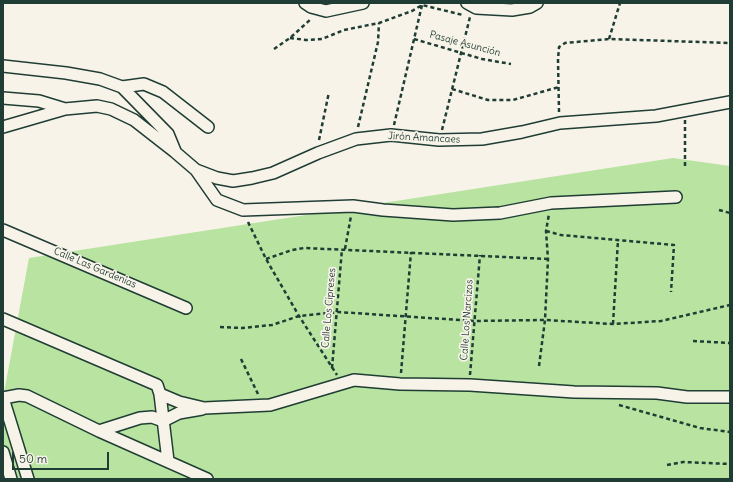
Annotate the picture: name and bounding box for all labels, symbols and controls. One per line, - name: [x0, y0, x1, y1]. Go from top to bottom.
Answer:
- street label: Pasaje Asunción: [428, 29, 502, 59]
- street label: Jirón Amancaes: [387, 130, 461, 146]
- street label: Calle Las Gardenias: [52, 245, 138, 291]
- street label: Calle Los Cipreses: [320, 267, 338, 349]
- street label: Calle Los Narcizos: [458, 279, 476, 361]
- scale bar: [14, 444, 111, 470]
- text: 50 m: [19, 451, 47, 466]

